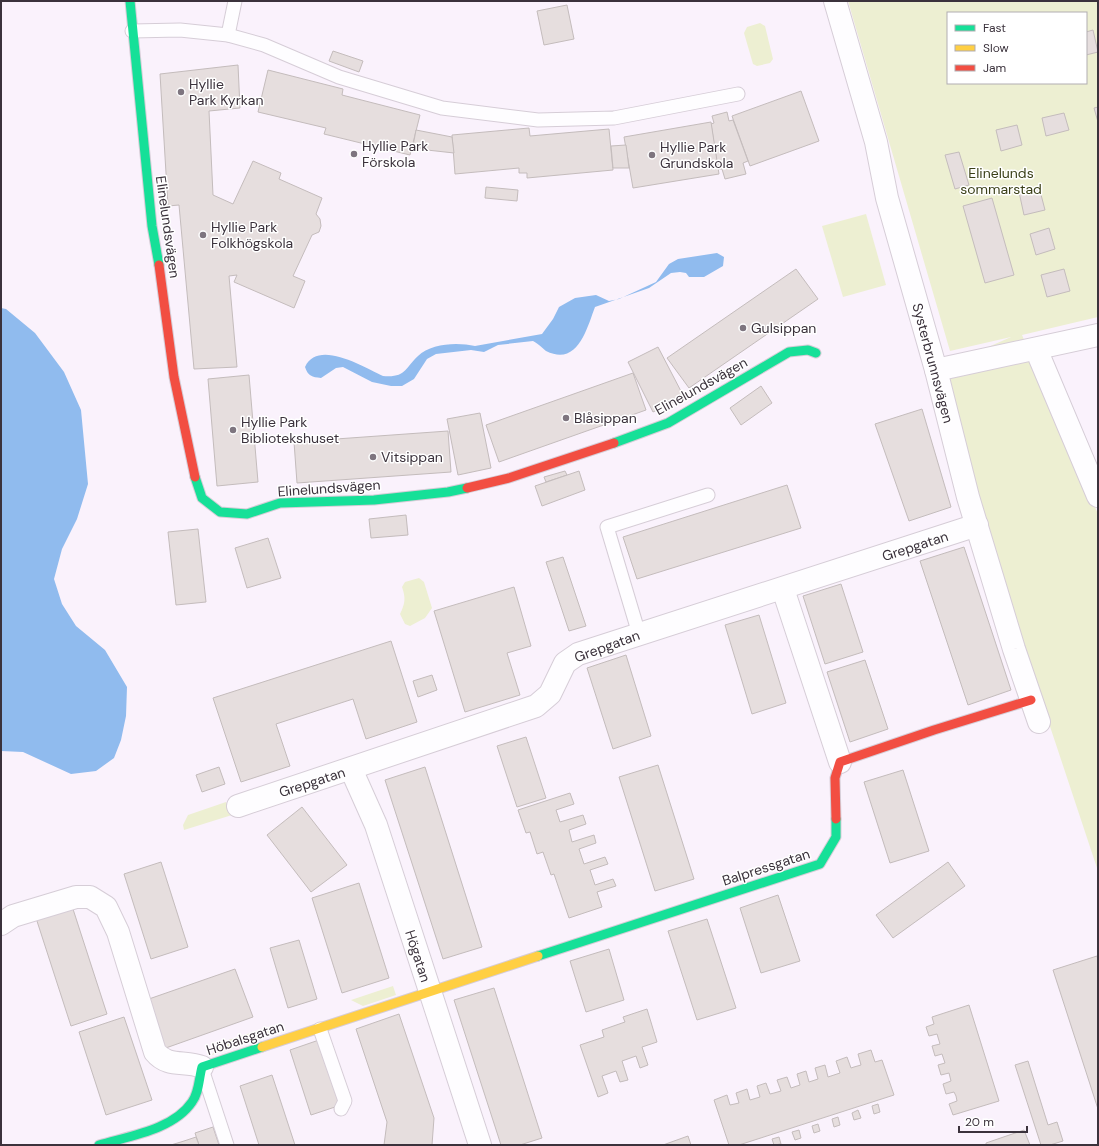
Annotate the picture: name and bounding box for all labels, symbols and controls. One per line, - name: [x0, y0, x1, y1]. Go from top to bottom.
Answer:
- legend: [947, 12, 1087, 84]
- text: Fast: [983, 20, 1006, 36]
- text: Slow: [983, 40, 1009, 56]
- text: Jam: [983, 60, 1006, 76]
- place label: Hyllie Park Kyrkan: [189, 75, 263, 109]
- marker: Hyllie Park Kyrkan: [176, 87, 186, 97]
- place label: Hyllie Park Förskola: [362, 137, 428, 171]
- place label: Hyllie Park Grundskola: [660, 138, 733, 172]
- marker: Hyllie Park Förskola: [349, 149, 359, 159]
- marker: Hyllie Park Grundskola: [647, 150, 657, 160]
- park label: Elinelunds sommarstad: [960, 164, 1042, 198]
- street label: Elinelundsvägen: [152, 175, 184, 279]
- place label: Hyllie Park Folkhögskola: [211, 218, 293, 252]
- marker: Hyllie Park Folkhögskola: [198, 230, 208, 240]
- street label: Systerbrunnsvägen: [908, 301, 958, 425]
- place label: Gulsippan: [751, 319, 816, 337]
- marker: Gulsippan: [738, 323, 748, 333]
- street label: Elinelundsvägen: [652, 353, 750, 419]
- place label: Blåsippan: [574, 409, 637, 427]
- place label: Hyllie Park Bibliotekshuset: [241, 413, 339, 447]
- marker: Blåsippan: [561, 413, 571, 423]
- marker: Hyllie Park Bibliotekshuset: [228, 425, 238, 435]
- place label: Vitsippan: [381, 448, 443, 466]
- marker: Vitsippan: [368, 452, 378, 462]
- street label: Elinelundsvägen: [277, 475, 381, 501]
- street label: Grepgatan: [880, 527, 950, 565]
- street label: Grepgatan: [572, 626, 642, 666]
- street label: Grepgatan: [277, 763, 347, 801]
- street label: Balpressgatan: [720, 844, 812, 890]
- street label: Högatan: [401, 928, 435, 984]
- street label: Höbalsgatan: [204, 1017, 286, 1059]
- scale bar: [959, 1108, 1027, 1134]
- text: 20 m: [965, 1114, 994, 1130]

